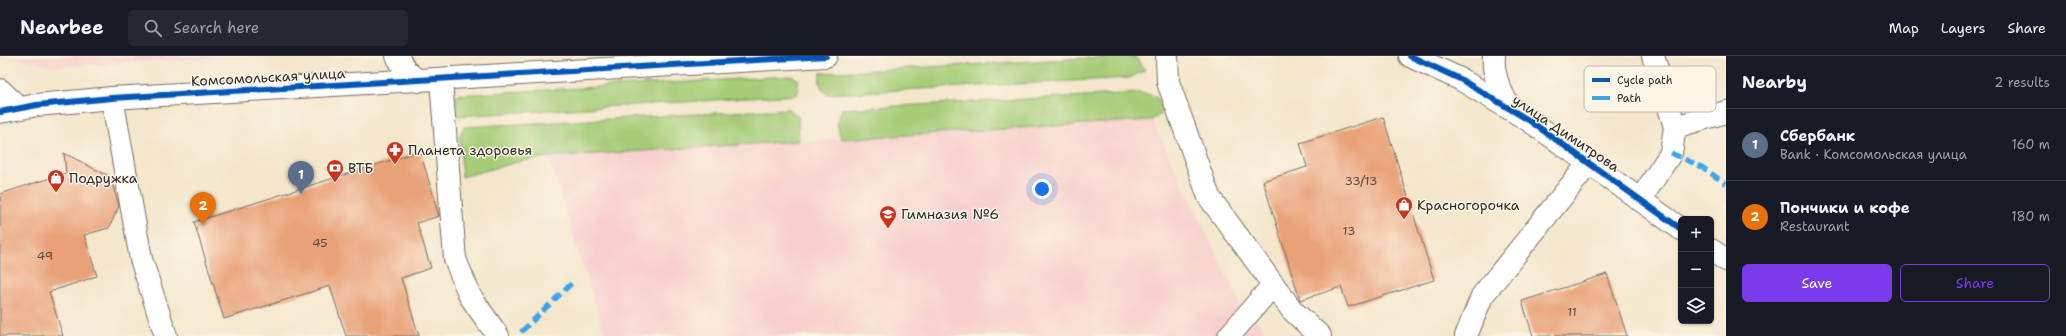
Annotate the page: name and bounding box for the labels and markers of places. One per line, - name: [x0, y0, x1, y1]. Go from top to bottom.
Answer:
- pharmacy icon: Планета здоровья: [385, 140, 405, 165]
- place label: Планета здоровья: [408, 141, 532, 159]
- bank icon: ВТБ: [325, 158, 345, 183]
- place label: ВТБ: [348, 159, 373, 177]
- pin: 1: [288, 161, 314, 194]
- shop icon: Подружка: [46, 168, 66, 193]
- place label: Подружка: [69, 169, 138, 187]
- pin: 2: [190, 192, 216, 225]
- shop icon: Красногорочка: [1394, 195, 1414, 220]
- place label: Красногорочка: [1417, 196, 1520, 214]
- school or university icon: Гимназия №6: [878, 204, 898, 229]
- place label: Гимназия №6: [901, 205, 999, 223]

